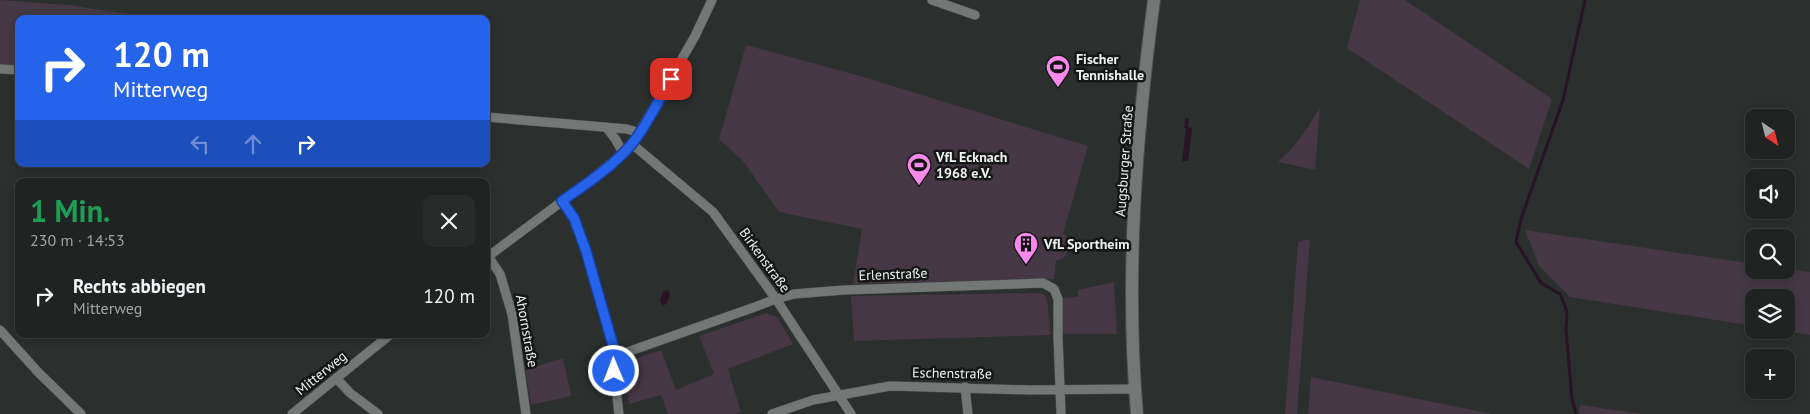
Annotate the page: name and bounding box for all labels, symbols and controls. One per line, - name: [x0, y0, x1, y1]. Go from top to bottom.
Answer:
- text: 120 m: [113, 31, 210, 77]
- icon: right: [30, 35, 95, 100]
- place label: Fischer Tennishalle: [1076, 50, 1144, 84]
- sports icon: Fischer Tennishalle: [1045, 54, 1071, 88]
- pin: [650, 58, 692, 100]
- icon: arrive: [657, 65, 685, 93]
- text: Mitterweg: [113, 75, 208, 103]
- street label: Augsburger Straße: [1111, 105, 1137, 217]
- north arrow: [1745, 109, 1795, 159]
- map controls: [1745, 109, 1795, 399]
- icon: left: [186, 130, 214, 158]
- icon: ahead: [239, 130, 267, 158]
- icon: right: [292, 130, 320, 158]
- place label: VfL Ecknach 1968 e.V.: [935, 148, 1007, 182]
- sports icon: VfL Ecknach 1968 e.V.: [906, 152, 932, 186]
- button: sound: [1745, 169, 1795, 219]
- text: 1 Min.: [30, 191, 110, 230]
- button: close: [423, 195, 475, 247]
- street label: Birkenstraße: [735, 224, 795, 296]
- button: search: [1745, 229, 1795, 279]
- text: 230 m · 14:53: [30, 230, 125, 250]
- building icon: VfL Sportheim: [1013, 231, 1039, 265]
- place label: VfL Sportheim: [1043, 235, 1129, 253]
- street label: Erlenstraße: [858, 264, 928, 284]
- text: Rechts abbiegen: [73, 274, 206, 298]
- icon: right: [30, 282, 58, 310]
- text: 120 m: [423, 284, 475, 308]
- button: layers: [1745, 289, 1795, 339]
- street label: Ahornstraße: [512, 293, 542, 369]
- text: Mitterweg: [73, 298, 142, 318]
- position arrow: [587, 344, 639, 396]
- street label: Mitterweg: [292, 347, 350, 399]
- button: +: [1745, 349, 1795, 399]
- street label: Eschenstraße: [912, 363, 992, 383]

